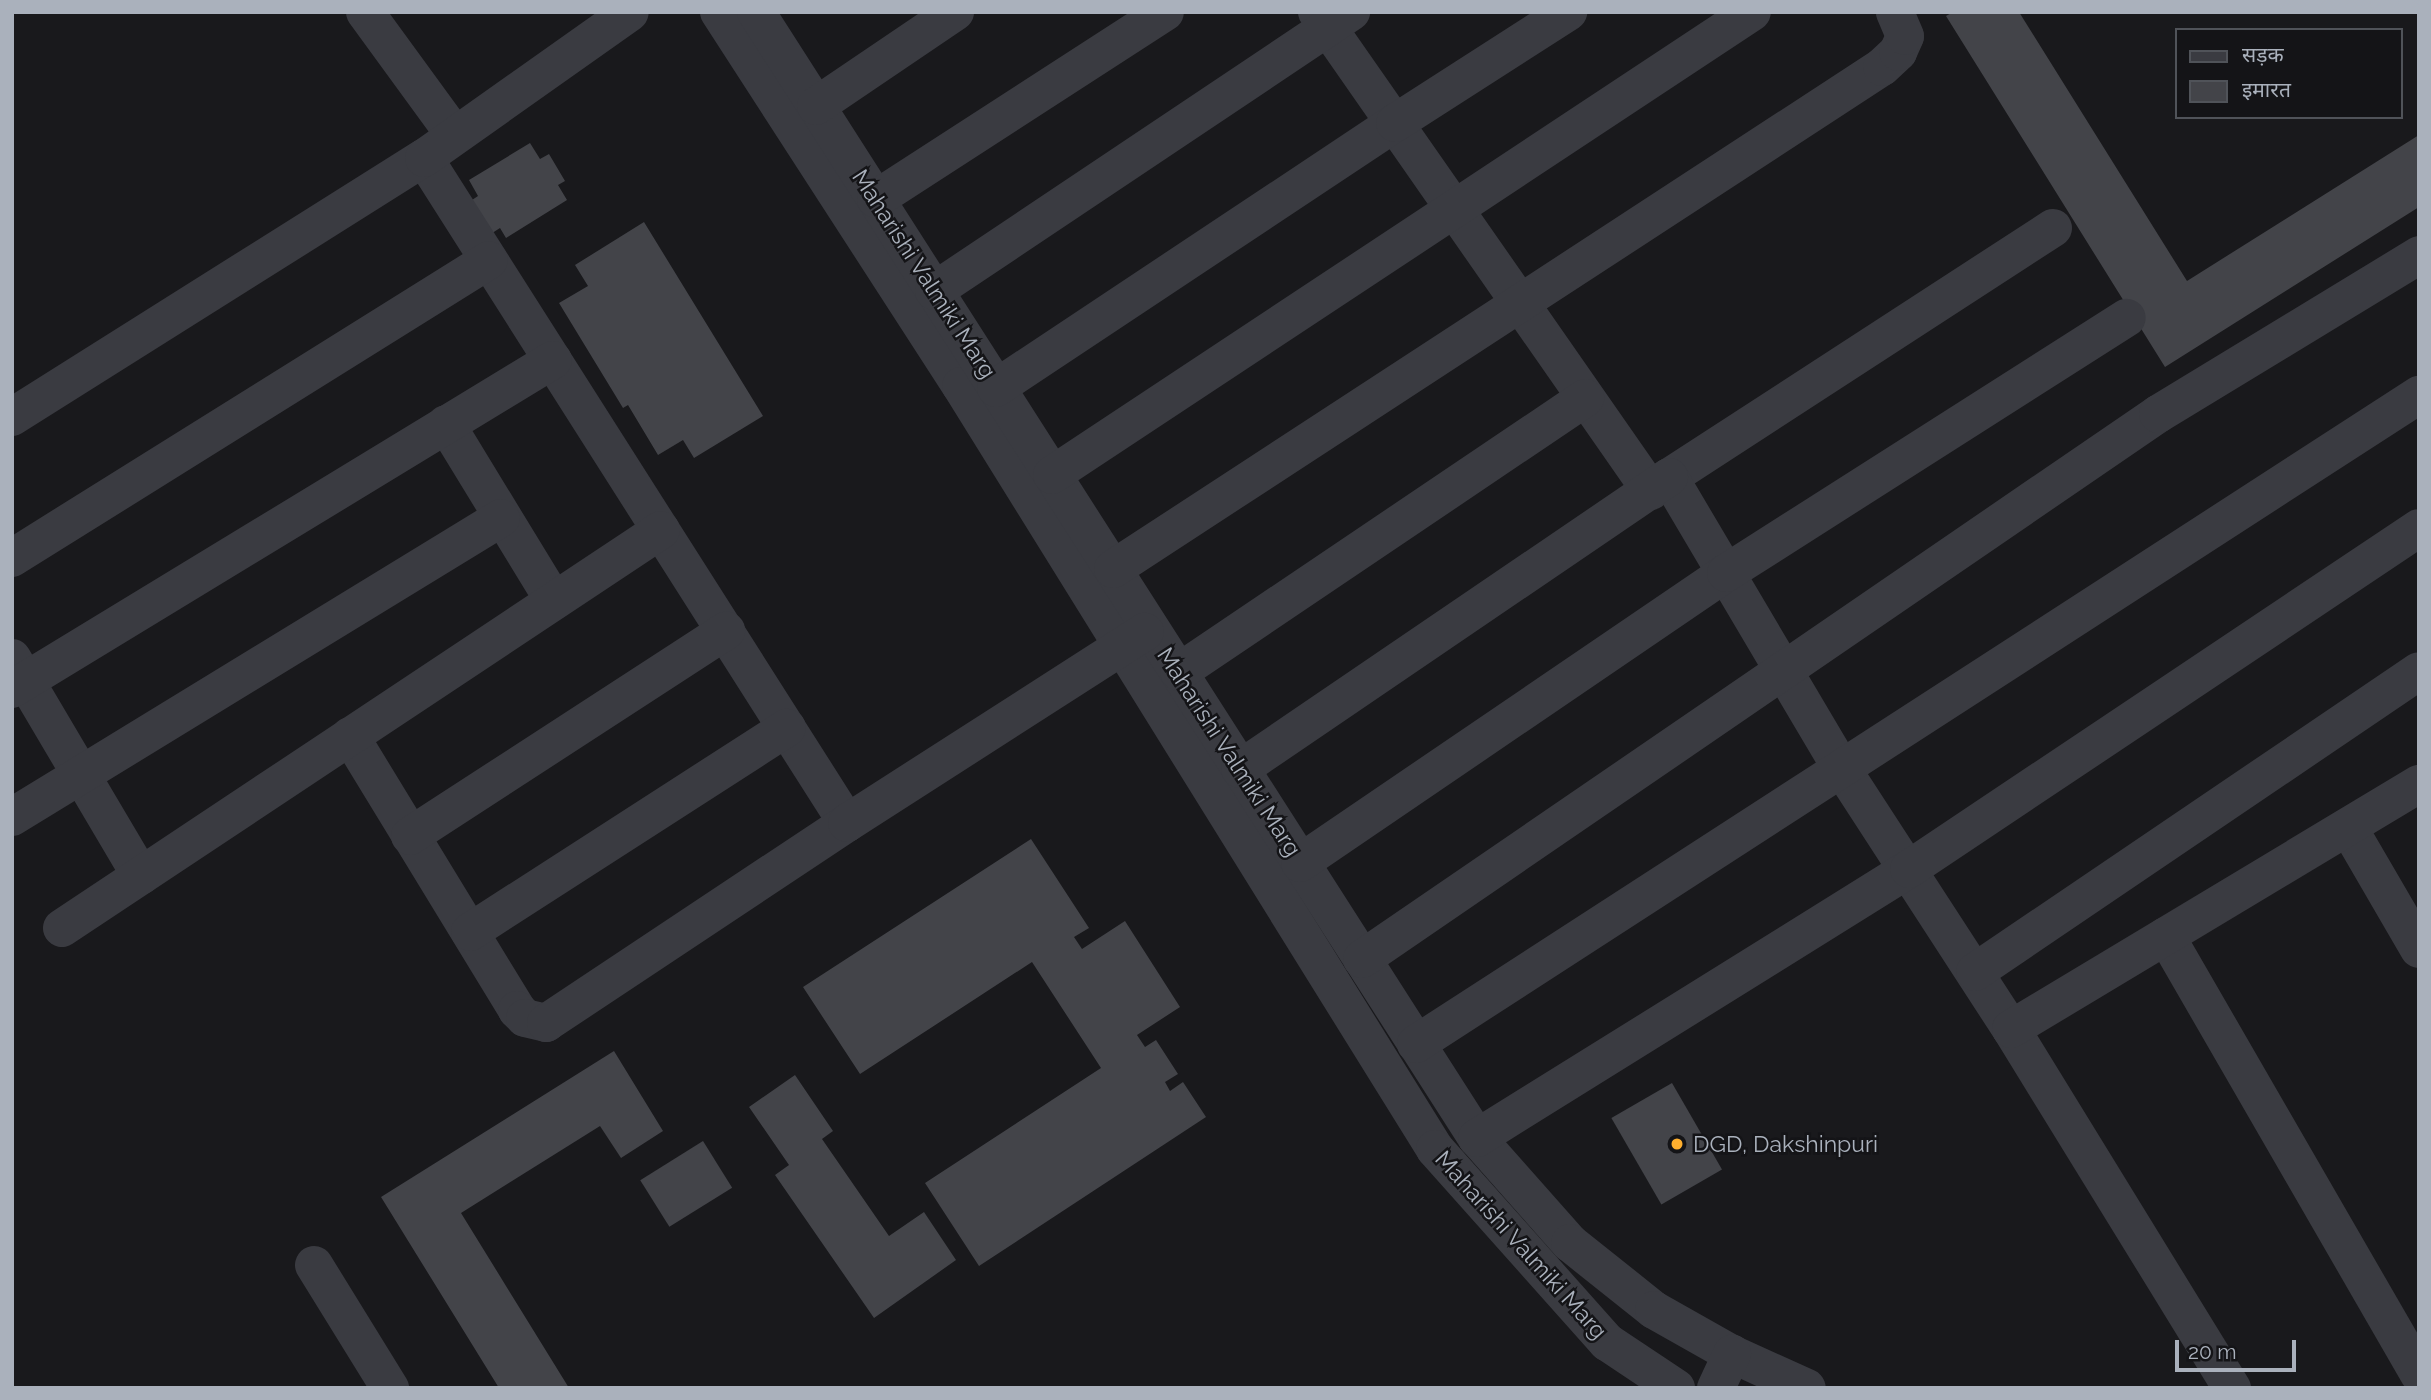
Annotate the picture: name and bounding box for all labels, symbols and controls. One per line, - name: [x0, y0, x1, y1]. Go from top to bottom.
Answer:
- legend: [2176, 28, 2403, 119]
- text: सड़क: [2242, 42, 2284, 67]
- text: इमारत: [2242, 77, 2291, 102]
- street label: Maharishi Valmiki Marg: [846, 164, 1002, 384]
- street label: Maharishi Valmiki Marg: [1151, 642, 1307, 862]
- place label: DGD, Dakshinpuri: [1693, 1130, 1878, 1158]
- marker: DGD, Dakshinpuri: [1667, 1134, 1687, 1154]
- street label: Maharishi Valmiki Marg: [1429, 1145, 1613, 1345]
- scale bar: [2179, 1326, 2300, 1370]
- text: 20 m: [2188, 1339, 2236, 1364]

